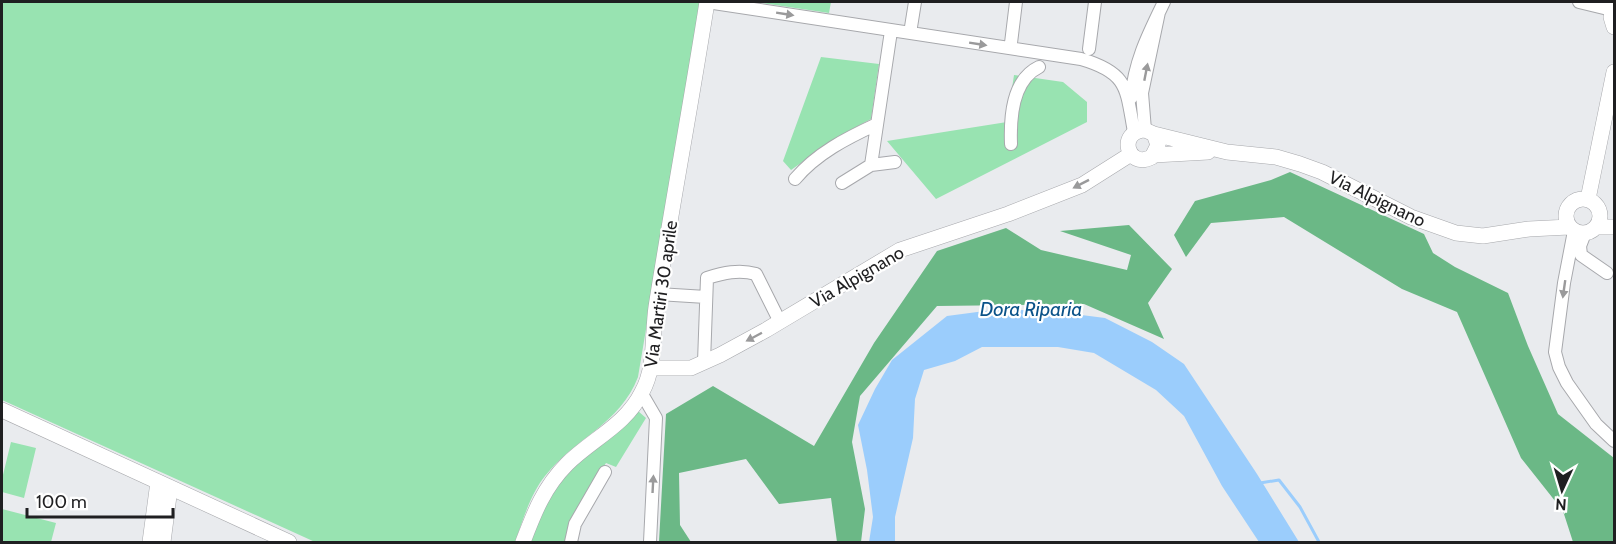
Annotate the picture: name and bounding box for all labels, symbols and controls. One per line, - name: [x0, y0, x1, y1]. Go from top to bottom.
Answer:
- one-way arrow: [776, 10, 795, 19]
- one-way arrow: [969, 40, 988, 49]
- one-way arrow: [1142, 62, 1151, 81]
- street label: Via Alpignano: [1325, 166, 1429, 232]
- one-way arrow: [1072, 180, 1089, 189]
- street label: Via Martiri 30 aprile: [640, 219, 682, 369]
- street label: Via Alpignano: [806, 241, 908, 313]
- one-way arrow: [1559, 279, 1568, 298]
- water label: Dora Riparia: [980, 297, 1082, 321]
- one-way arrow: [745, 332, 762, 342]
- north arrow: [1532, 460, 1592, 520]
- one-way arrow: [649, 475, 658, 494]
- scale bar: [27, 481, 172, 519]
- text: 100 m: [36, 491, 87, 513]
- text: N: [1555, 495, 1567, 514]

